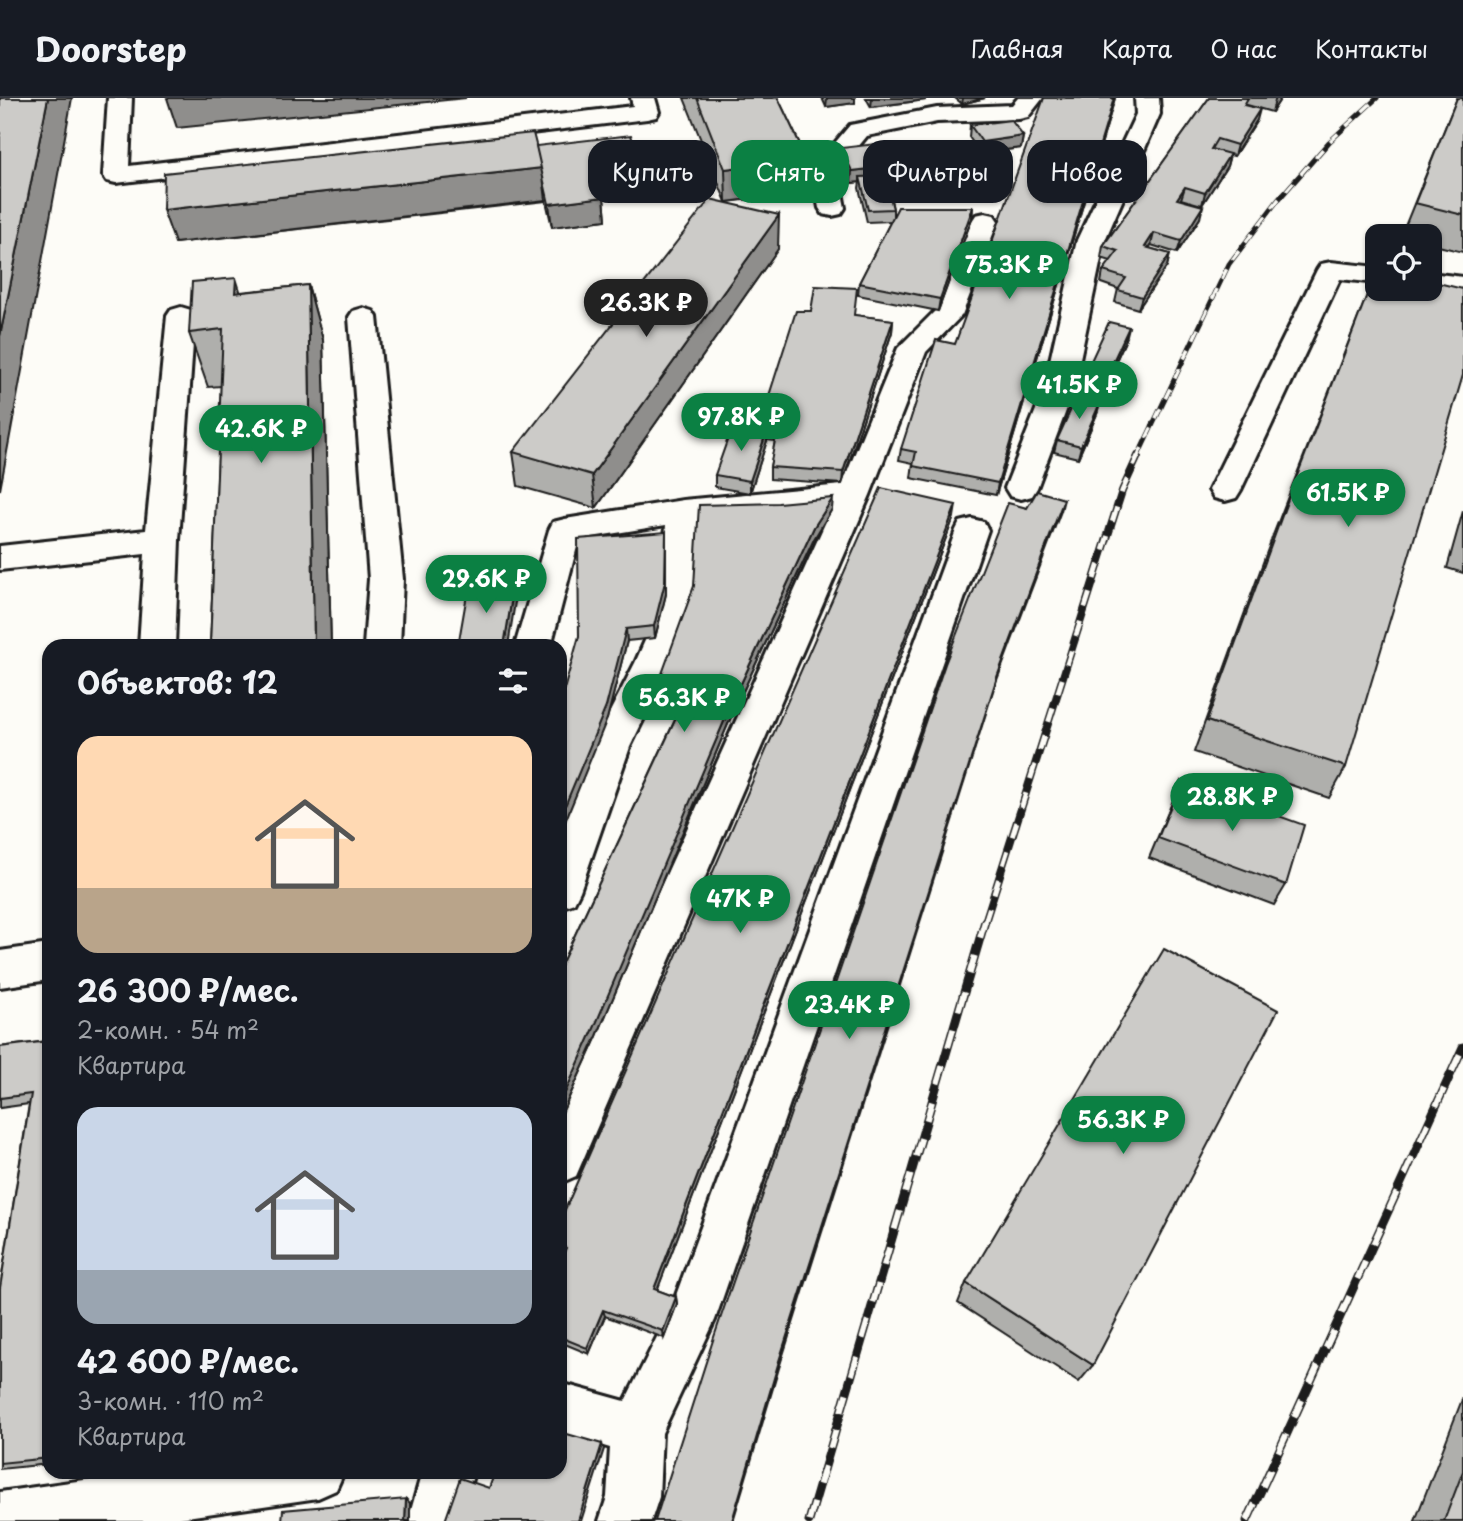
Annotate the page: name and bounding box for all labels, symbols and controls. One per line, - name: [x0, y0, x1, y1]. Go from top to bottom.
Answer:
- text: Doorstep: [35, 23, 187, 73]
- text: Главная: [971, 30, 1064, 66]
- text: Карта: [1102, 30, 1172, 66]
- text: О нас: [1210, 30, 1277, 66]
- text: Контакты: [1315, 30, 1428, 66]
- chip: Купить: [588, 140, 717, 203]
- chip: Снять: [731, 140, 849, 203]
- chip: Фильтры: [863, 140, 1013, 203]
- chip: Новое: [1027, 140, 1147, 203]
- map controls: [1365, 224, 1442, 301]
- button: locate: [1365, 224, 1442, 301]
- pin: 75.3K ₽: [944, 242, 1074, 301]
- text: 75.3K ₽: [965, 246, 1053, 281]
- pin: 26.3K ₽: [581, 280, 711, 339]
- text: 26.3K ₽: [600, 284, 692, 319]
- pin: 41.5K ₽: [1014, 362, 1144, 421]
- text: 41.5K ₽: [1037, 366, 1121, 401]
- pin: 97.8K ₽: [676, 394, 806, 453]
- text: 97.8K ₽: [697, 398, 785, 433]
- pin: 42.6K ₽: [196, 406, 326, 465]
- text: 42.6K ₽: [215, 410, 307, 445]
- pin: 61.5K ₽: [1283, 470, 1413, 529]
- text: 61.5K ₽: [1306, 474, 1390, 509]
- pin: 29.6K ₽: [421, 556, 551, 615]
- text: 29.6K ₽: [442, 560, 530, 595]
- text: Объектов: 12: [77, 659, 278, 704]
- icon: filters: [494, 662, 532, 700]
- pin: 56.3K ₽: [619, 674, 749, 734]
- text: 56.3K ₽: [638, 679, 730, 714]
- pin: 28.8K ₽: [1167, 774, 1297, 833]
- text: 28.8K ₽: [1186, 778, 1278, 813]
- icon: home: [242, 781, 368, 907]
- pin: 47K ₽: [691, 876, 789, 935]
- text: 47K ₽: [706, 880, 774, 915]
- text: 26 300 ₽/мес.: [77, 967, 299, 1012]
- pin: 23.4K ₽: [784, 982, 914, 1041]
- text: 23.4K ₽: [804, 986, 894, 1021]
- text: 2-комн. · 54 m²: [77, 1012, 259, 1047]
- text: Квартира: [77, 1047, 185, 1082]
- pin: 56.3K ₽: [1058, 1096, 1188, 1156]
- text: 56.3K ₽: [1077, 1101, 1169, 1136]
- icon: home: [242, 1152, 368, 1278]
- text: 42 600 ₽/мес.: [77, 1338, 299, 1383]
- text: 3-комн. · 110 m²: [77, 1383, 264, 1418]
- text: Квартира: [77, 1418, 185, 1453]

